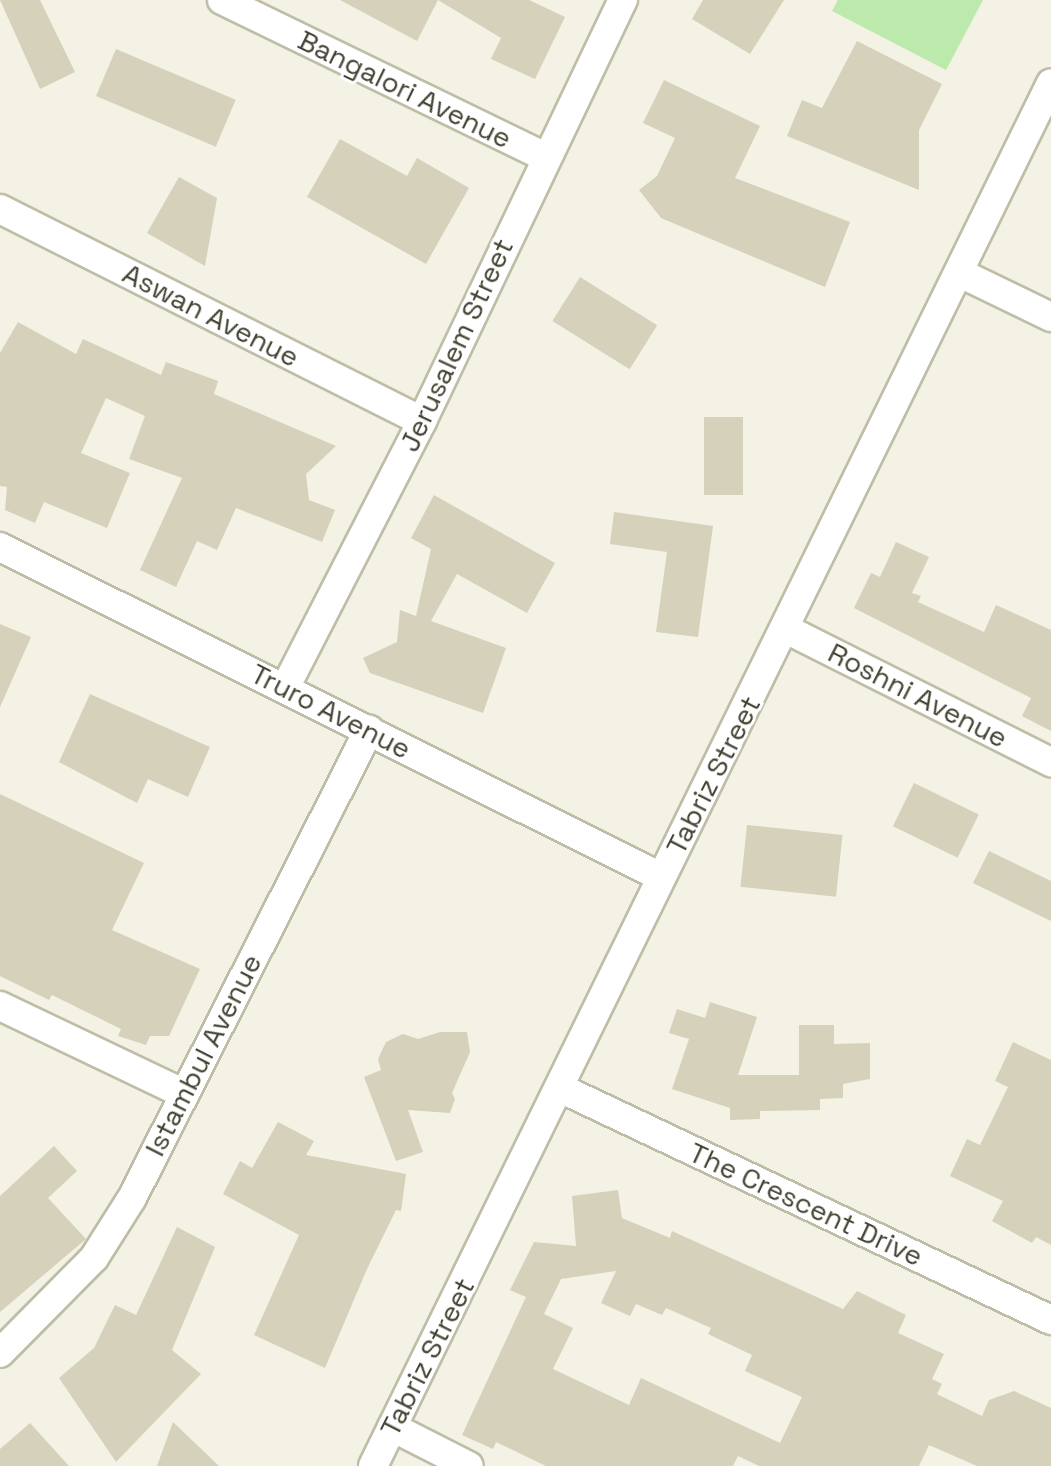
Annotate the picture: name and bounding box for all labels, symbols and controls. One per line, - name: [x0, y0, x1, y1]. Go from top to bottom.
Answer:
- street label: Bangalori Avenue: [293, 23, 517, 155]
- street label: Jerusalem Street: [392, 233, 520, 457]
- street label: Aswan Avenue: [117, 256, 305, 374]
- street label: Roshni Avenue: [823, 635, 1013, 755]
- street label: Truro Avenue: [245, 656, 417, 766]
- street label: Tabriz Street: [659, 690, 767, 860]
- street label: Istambul Avenue: [138, 948, 268, 1162]
- street label: The Crescent Drive: [684, 1135, 928, 1273]
- street label: Tabriz Street: [373, 1272, 481, 1442]

